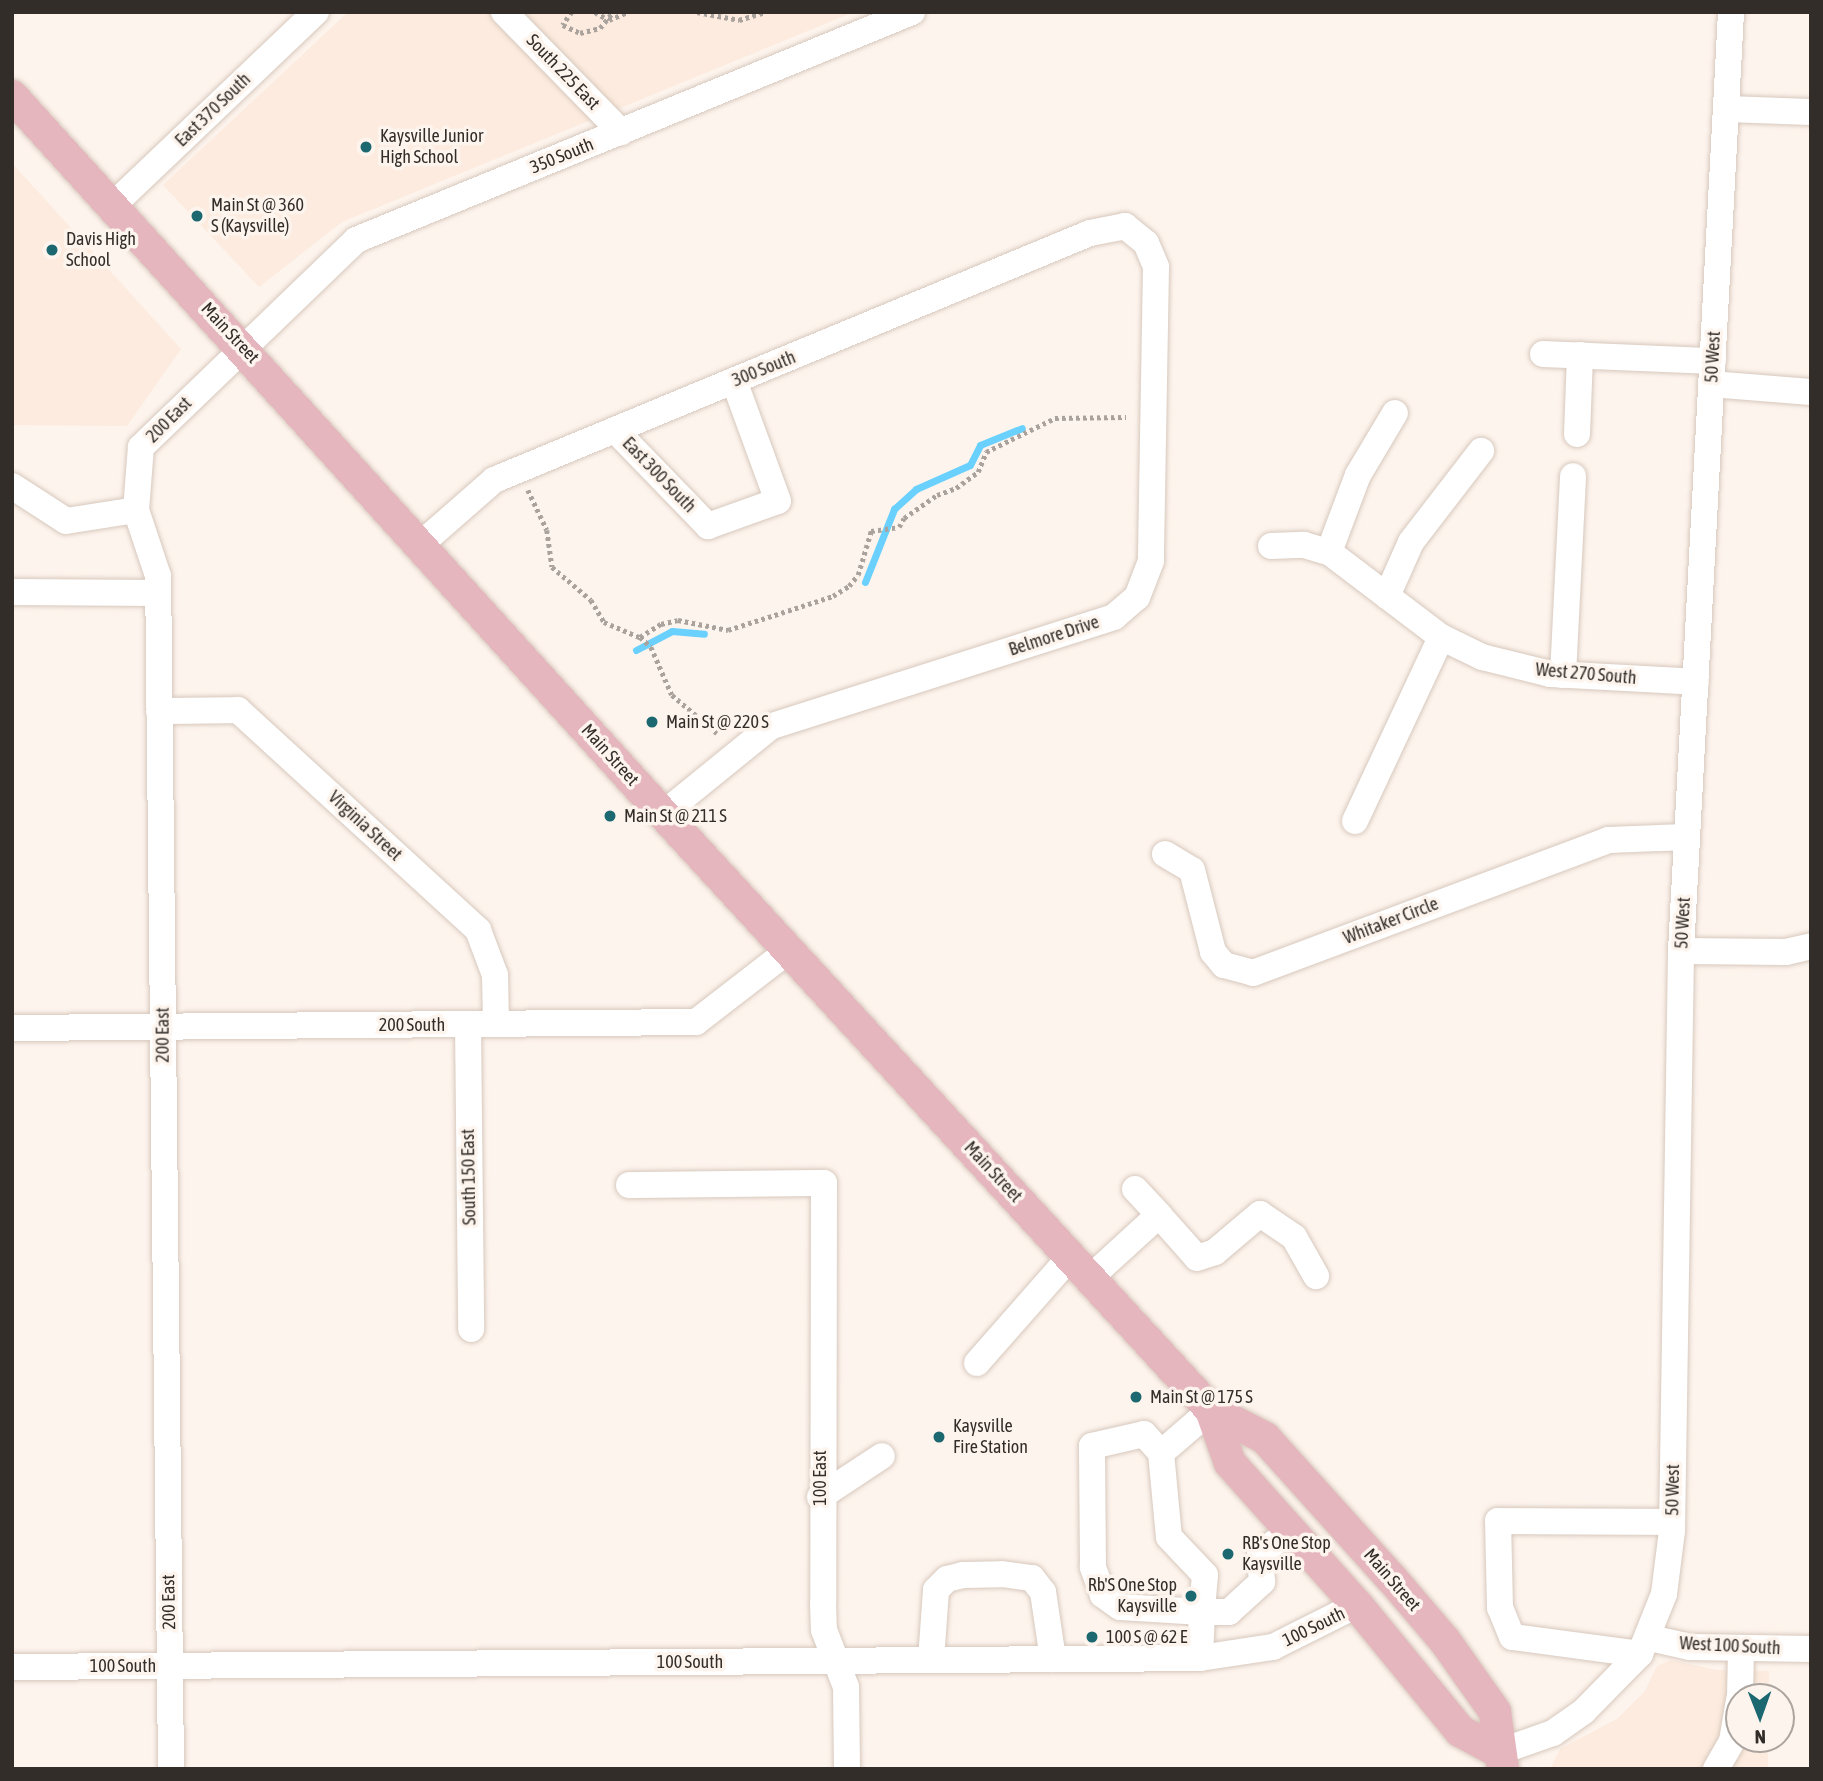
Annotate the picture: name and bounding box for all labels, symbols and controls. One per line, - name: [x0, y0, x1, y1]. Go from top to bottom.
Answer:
- street label: South 225 East: [522, 30, 604, 114]
- street label: East 370 South: [171, 69, 255, 151]
- place label: Kaysville Junior High School: [380, 126, 483, 168]
- street label: 350 South: [527, 134, 597, 178]
- marker: Kaysville Junior High School: [358, 139, 374, 155]
- place label: Main St @ 360 S (Kaysville): [211, 195, 304, 238]
- marker: Main St @ 360 S (Kaysville): [189, 208, 205, 224]
- place label: Davis High School: [66, 229, 136, 272]
- marker: Davis High School: [44, 242, 60, 258]
- street label: Main Street: [196, 298, 264, 368]
- street label: 50 West: [1701, 331, 1725, 383]
- street label: 300 South: [729, 347, 799, 391]
- street label: 200 East: [142, 393, 196, 447]
- street label: East 300 South: [618, 433, 700, 517]
- street label: Belmore Drive: [1006, 611, 1102, 661]
- street label: West 270 South: [1535, 659, 1637, 689]
- place label: Main St @ 220 S: [666, 711, 769, 733]
- marker: Main St @ 220 S: [644, 714, 660, 730]
- street label: Main Street: [577, 720, 643, 790]
- street label: Virginia Street: [324, 786, 406, 866]
- place label: Main St @ 211 S: [624, 805, 727, 827]
- marker: Main St @ 211 S: [602, 808, 618, 824]
- street label: Whitaker Circle: [1340, 893, 1442, 949]
- street label: 50 West: [1671, 897, 1695, 949]
- street label: 200 East: [152, 1007, 174, 1063]
- street label: 200 South: [379, 1014, 445, 1036]
- street label: South 150 East: [457, 1129, 481, 1225]
- street label: Main Street: [959, 1137, 1027, 1207]
- place label: Main St @ 175 S: [1150, 1386, 1253, 1408]
- marker: Main St @ 175 S: [1128, 1389, 1144, 1405]
- place label: Kaysville Fire Station: [953, 1416, 1028, 1458]
- marker: Kaysville Fire Station: [931, 1429, 947, 1445]
- street label: 100 East: [809, 1450, 831, 1506]
- street label: 50 West: [1662, 1464, 1684, 1516]
- place label: RB's One Stop Kaysville: [1242, 1533, 1331, 1576]
- street label: Main Street: [1359, 1545, 1425, 1615]
- marker: RB's One Stop Kaysville: [1220, 1546, 1236, 1562]
- street label: 200 East: [158, 1574, 180, 1630]
- place label: Rb'S One Stop Kaysville: [1088, 1575, 1177, 1618]
- marker: Rb'S One Stop Kaysville: [1183, 1588, 1199, 1604]
- street label: 100 South: [1279, 1603, 1349, 1651]
- place label: 100 S @ 62 E: [1106, 1626, 1187, 1648]
- marker: 100 S @ 62 E: [1084, 1629, 1100, 1645]
- street label: West 100 South: [1679, 1633, 1781, 1659]
- street label: 100 South: [657, 1651, 723, 1673]
- street label: 100 South: [90, 1655, 156, 1677]
- north arrow: [1725, 1683, 1795, 1753]
- text: N: [1755, 1726, 1766, 1748]

